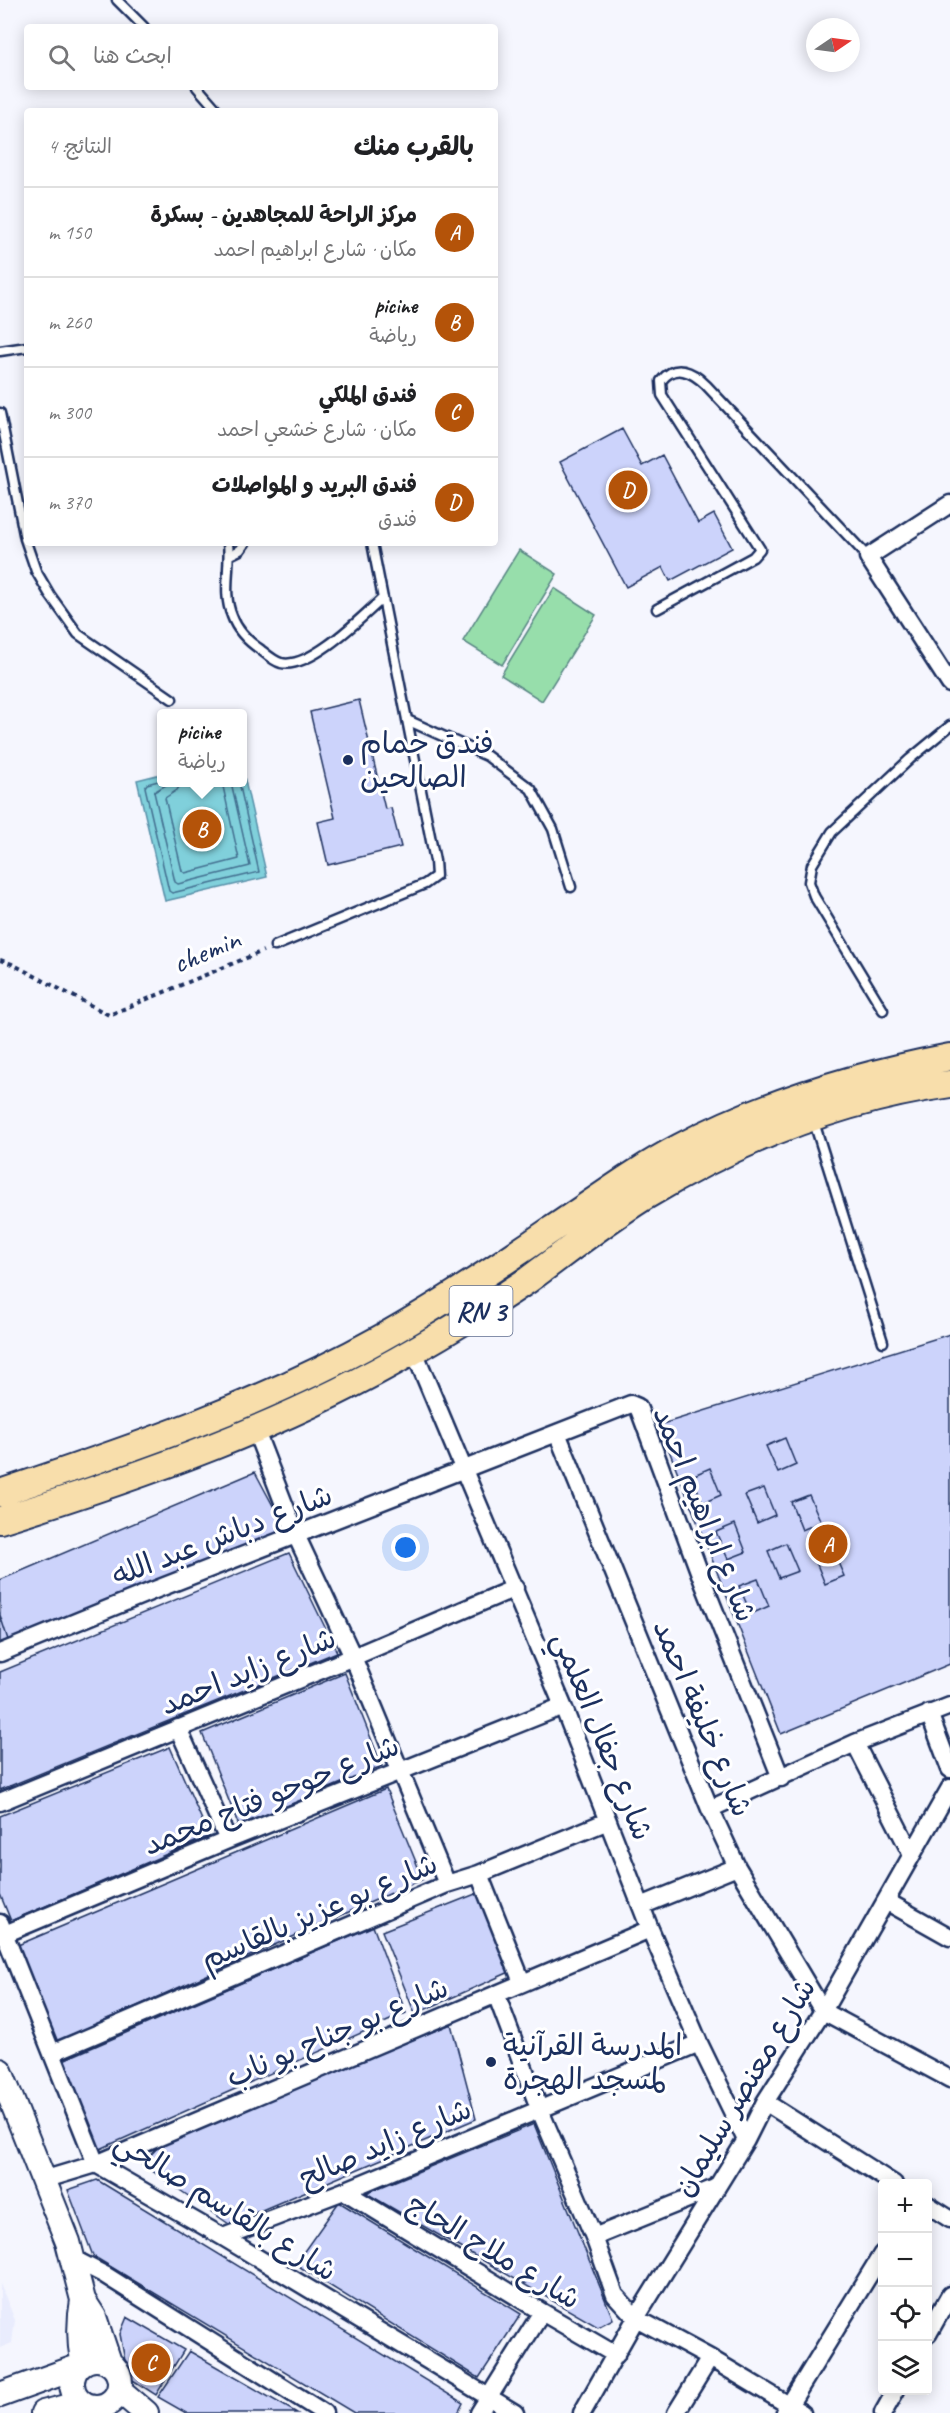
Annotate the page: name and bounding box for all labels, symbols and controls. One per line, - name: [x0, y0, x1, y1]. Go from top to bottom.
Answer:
- north arrow: [806, 18, 860, 72]
- search box: [24, 24, 498, 90]
- icon: search: [45, 41, 78, 74]
- text: ابحث هنا: [93, 42, 172, 70]
- text: بالقرب منك: [354, 130, 474, 163]
- text: النتائج: 4: [48, 134, 112, 159]
- text: مركز الراحة للمجاهدين - بسكرة: [150, 201, 417, 229]
- text: 150 m: [48, 220, 91, 245]
- text: A: [449, 220, 460, 245]
- text: مكان · شارع ابراهيم احمد: [214, 237, 417, 262]
- text: picine: [375, 292, 417, 320]
- text: 260 m: [48, 310, 91, 335]
- text: B: [449, 310, 460, 335]
- text: رياضة: [369, 323, 417, 348]
- text: فندق الملكي: [319, 381, 417, 409]
- text: 300 m: [48, 400, 91, 425]
- text: C: [450, 400, 459, 425]
- text: مكان · شارع خشعي احمد: [217, 417, 417, 442]
- pin: D: [608, 468, 648, 512]
- text: فندق البريد و المواصلات: [212, 471, 417, 499]
- text: 370 m: [48, 490, 91, 515]
- text: D: [449, 490, 460, 515]
- text: فندق: [378, 507, 417, 532]
- popup: [157, 709, 247, 787]
- text: picine: [178, 718, 220, 746]
- place label: فندق حمام الصالحين: [360, 724, 494, 796]
- text: رياضة: [178, 749, 226, 774]
- marker: فندق حمام الصالحين: [341, 753, 355, 767]
- pin: B: [182, 806, 222, 852]
- street label: chemin: [166, 919, 247, 982]
- road number: RN 3: [450, 1286, 512, 1336]
- street label: شارع ابراهيم احمد: [642, 1401, 766, 1629]
- street label: شارع دباش عبد الله: [106, 1475, 338, 1596]
- pin: A: [808, 1522, 848, 1566]
- your location: [391, 1533, 420, 1562]
- street label: شارع خليفة احمد: [643, 1614, 762, 1823]
- street label: شارع زايد احمد: [155, 1619, 342, 1725]
- street label: شارع جفال العلمي: [537, 1626, 662, 1848]
- street label: شارع حوحو فتاح محمد: [137, 1726, 405, 1866]
- street label: شارع بو عزيز بالقاسم: [195, 1844, 444, 1981]
- street label: شارع بو جناح بو ناب: [220, 1968, 455, 2098]
- street label: شارع معنصر سليمان: [664, 1971, 826, 2204]
- place label: المدرسة القرآنية لمسجد الهجرة: [503, 2026, 682, 2098]
- marker: المدرسة القرآنية لمسجد الهجرة: [484, 2055, 498, 2069]
- street label: شارع زايد صالح: [293, 2090, 478, 2198]
- street label: شارع بالقاسم صالحي: [104, 2122, 344, 2296]
- map controls: [878, 2179, 932, 2395]
- button: +: [878, 2179, 932, 2233]
- street label: شارع ملاح الحاج: [399, 2184, 588, 2319]
- button: −: [878, 2233, 932, 2287]
- button: locate: [878, 2287, 932, 2341]
- pin: C: [132, 2340, 170, 2386]
- button: layers: [878, 2341, 932, 2395]

